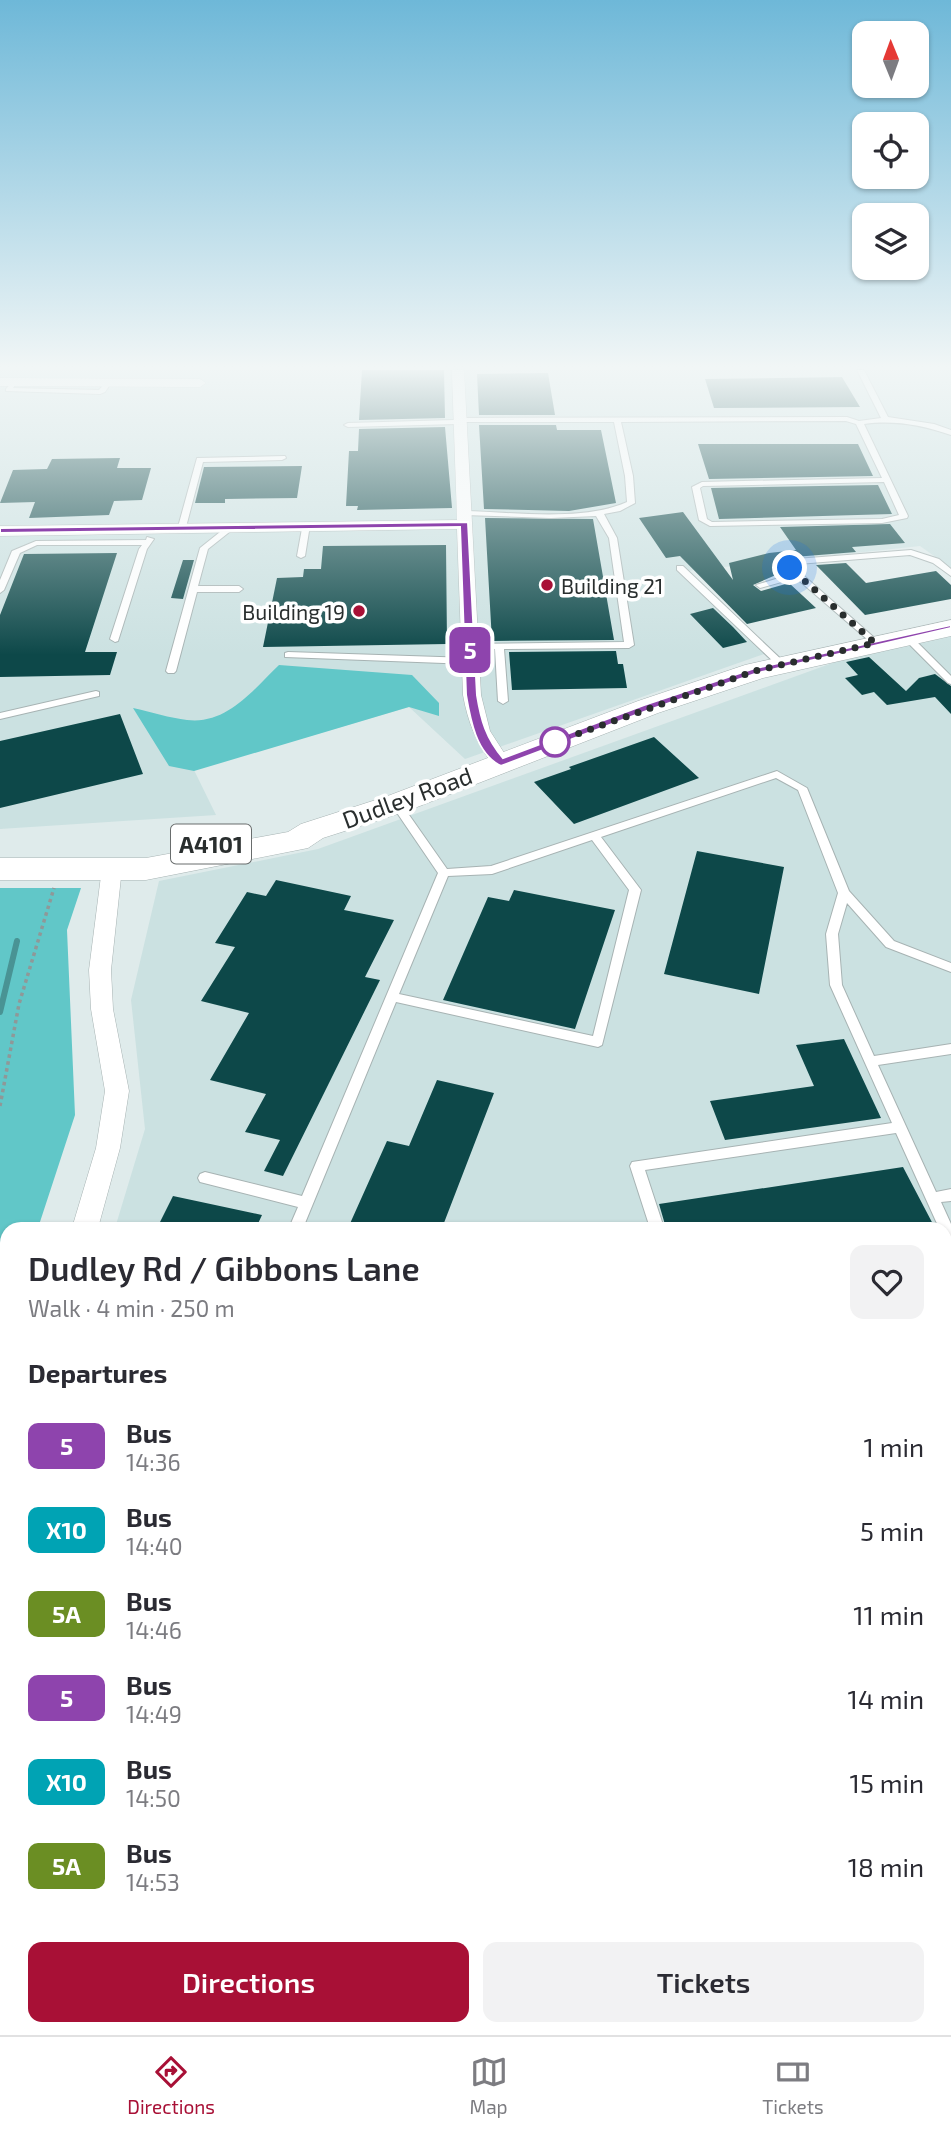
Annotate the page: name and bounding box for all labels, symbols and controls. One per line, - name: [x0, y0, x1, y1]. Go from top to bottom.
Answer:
- north arrow: [852, 21, 929, 98]
- map controls: [852, 21, 929, 280]
- button: locate: [852, 112, 929, 189]
- button: layers: [852, 203, 929, 280]
- your location: [772, 550, 807, 585]
- place label: Building 21: [561, 573, 663, 598]
- marker: Building 21: [539, 577, 555, 593]
- place label: Building 19: [242, 599, 345, 624]
- marker: Building 19: [351, 603, 367, 619]
- line badge: 5: [447, 627, 493, 673]
- text: 5: [463, 635, 477, 664]
- unlabelled marker: [540, 727, 570, 757]
- street label: Dudley Road: [338, 760, 476, 834]
- road number: A4101: [171, 824, 251, 864]
- button: heart: [850, 1245, 924, 1319]
- text: Dudley Rd / Gibbons Lane: [28, 1248, 420, 1288]
- text: Walk · 4 min · 250 m: [28, 1294, 235, 1322]
- text: Departures: [28, 1357, 167, 1388]
- text: Bus: [126, 1417, 172, 1448]
- text: 5: [60, 1431, 73, 1460]
- text: 1 min: [864, 1431, 924, 1462]
- text: 14:36: [126, 1448, 181, 1476]
- text: Bus: [126, 1501, 172, 1532]
- text: X10: [46, 1515, 87, 1544]
- text: 5 min: [860, 1515, 924, 1546]
- text: 14:40: [126, 1532, 183, 1560]
- text: Bus: [126, 1585, 172, 1616]
- text: 5A: [52, 1599, 81, 1628]
- text: 11 min: [853, 1599, 924, 1630]
- text: 14:46: [126, 1616, 182, 1644]
- text: Bus: [126, 1669, 172, 1700]
- text: 5: [60, 1683, 73, 1712]
- text: 14 min: [848, 1683, 924, 1714]
- text: 14:49: [126, 1700, 182, 1728]
- text: Bus: [126, 1753, 172, 1784]
- text: X10: [46, 1767, 87, 1796]
- text: 15 min: [850, 1767, 924, 1798]
- text: 14:50: [126, 1784, 181, 1812]
- text: Bus: [126, 1837, 172, 1868]
- text: 5A: [52, 1851, 81, 1880]
- text: 18 min: [848, 1851, 924, 1882]
- text: 14:53: [126, 1868, 180, 1896]
- button: Directions: [28, 1942, 469, 2022]
- button: Tickets: [483, 1942, 924, 2022]
- tab: Directions: [127, 2053, 215, 2118]
- tab: Map: [469, 2053, 508, 2118]
- tab: Tickets: [762, 2053, 824, 2118]

